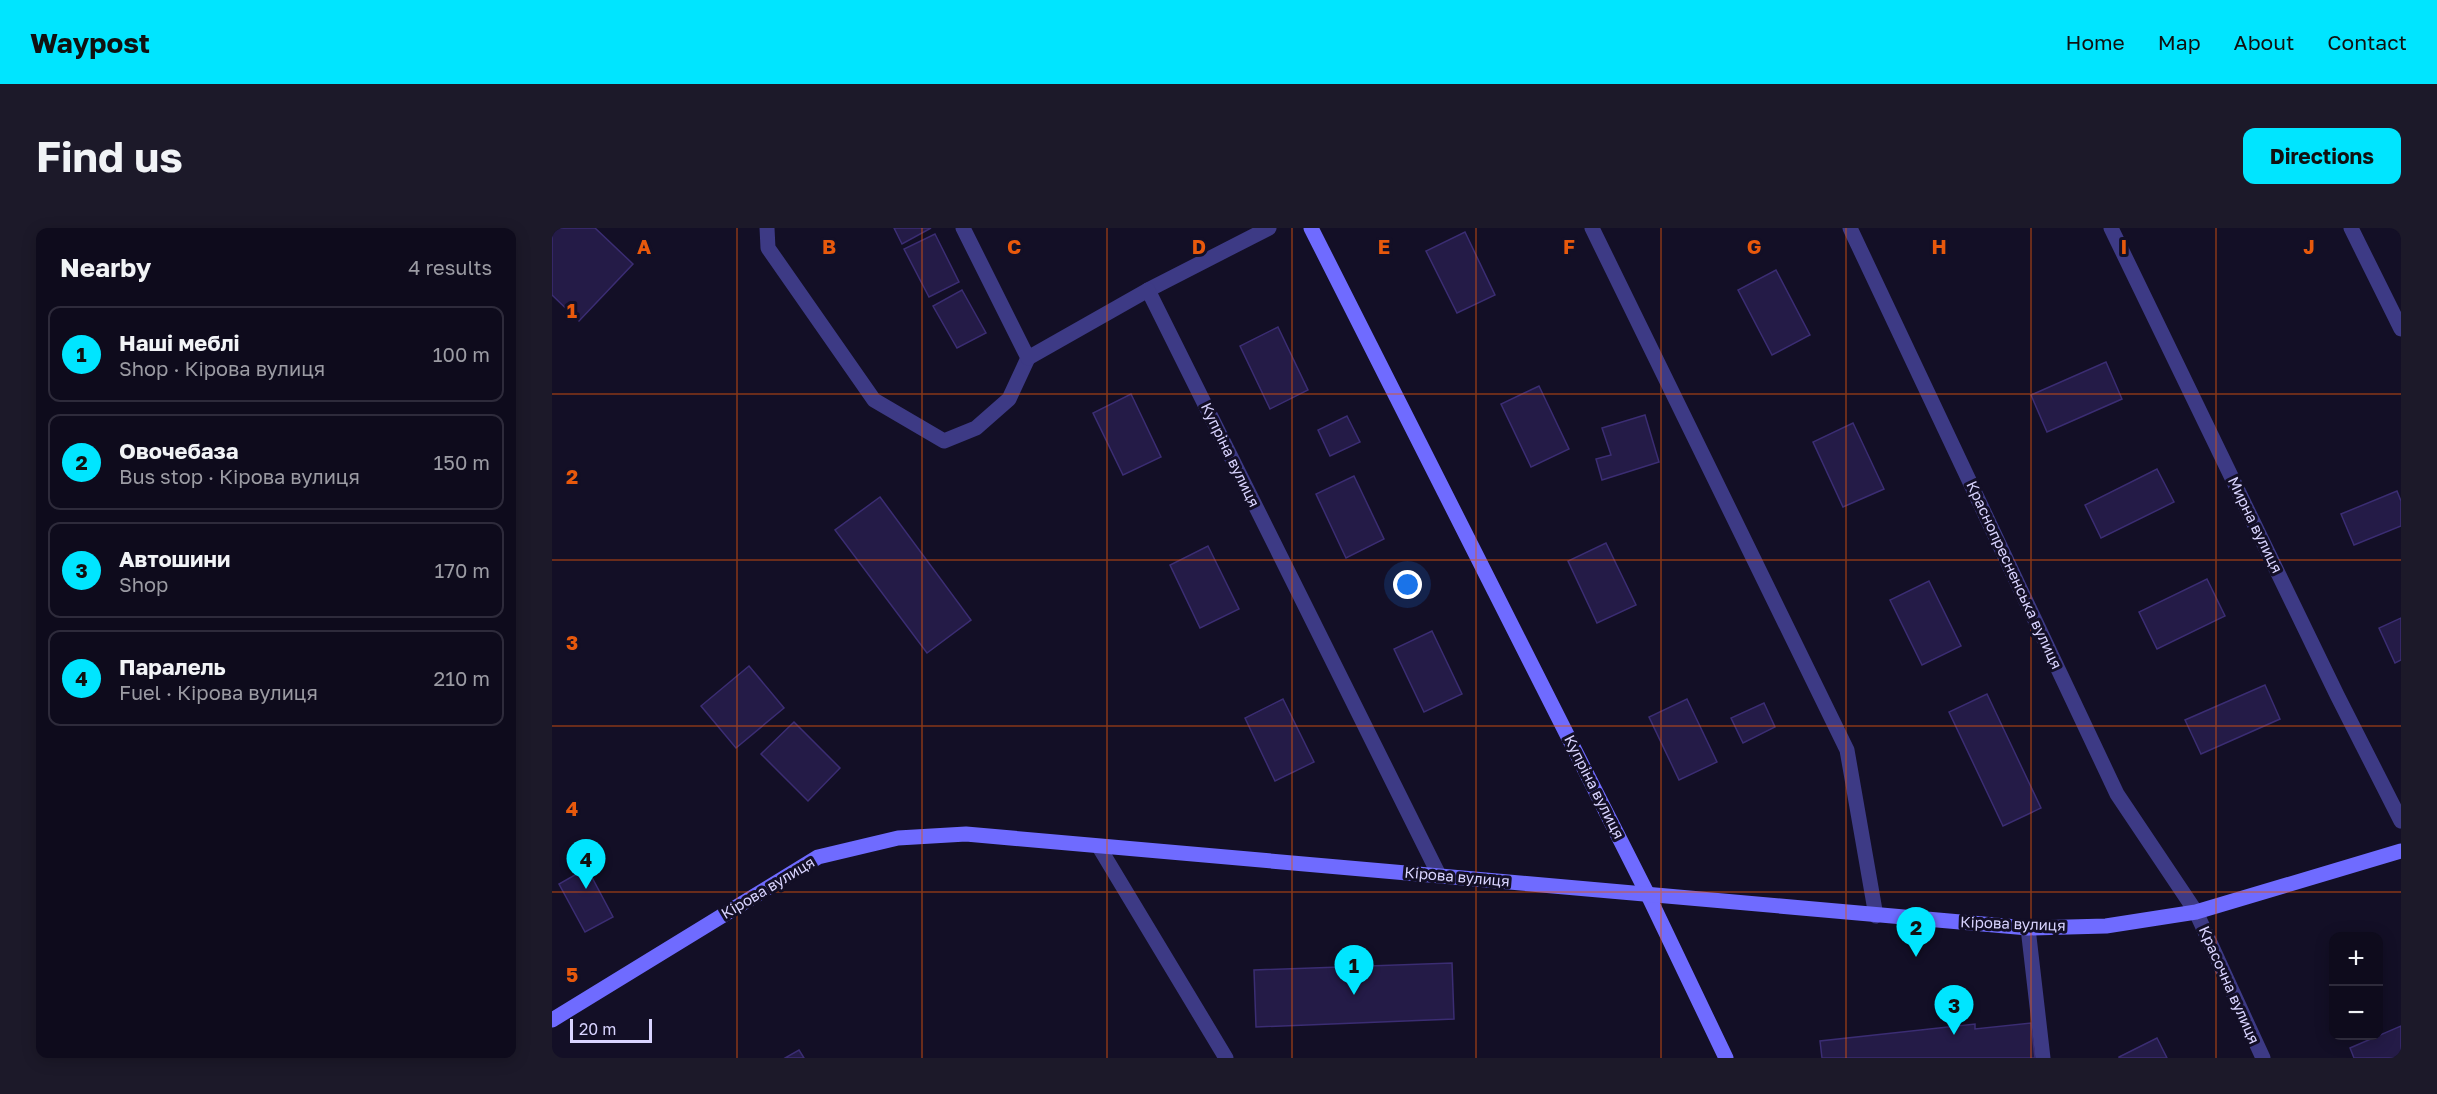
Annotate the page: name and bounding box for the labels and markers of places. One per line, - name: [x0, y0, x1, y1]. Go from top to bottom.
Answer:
- pin: 4: [567, 840, 606, 889]
- pin: 2: [1896, 908, 1936, 957]
- pin: 1: [1334, 946, 1374, 995]
- pin: 3: [1934, 986, 1974, 1035]

